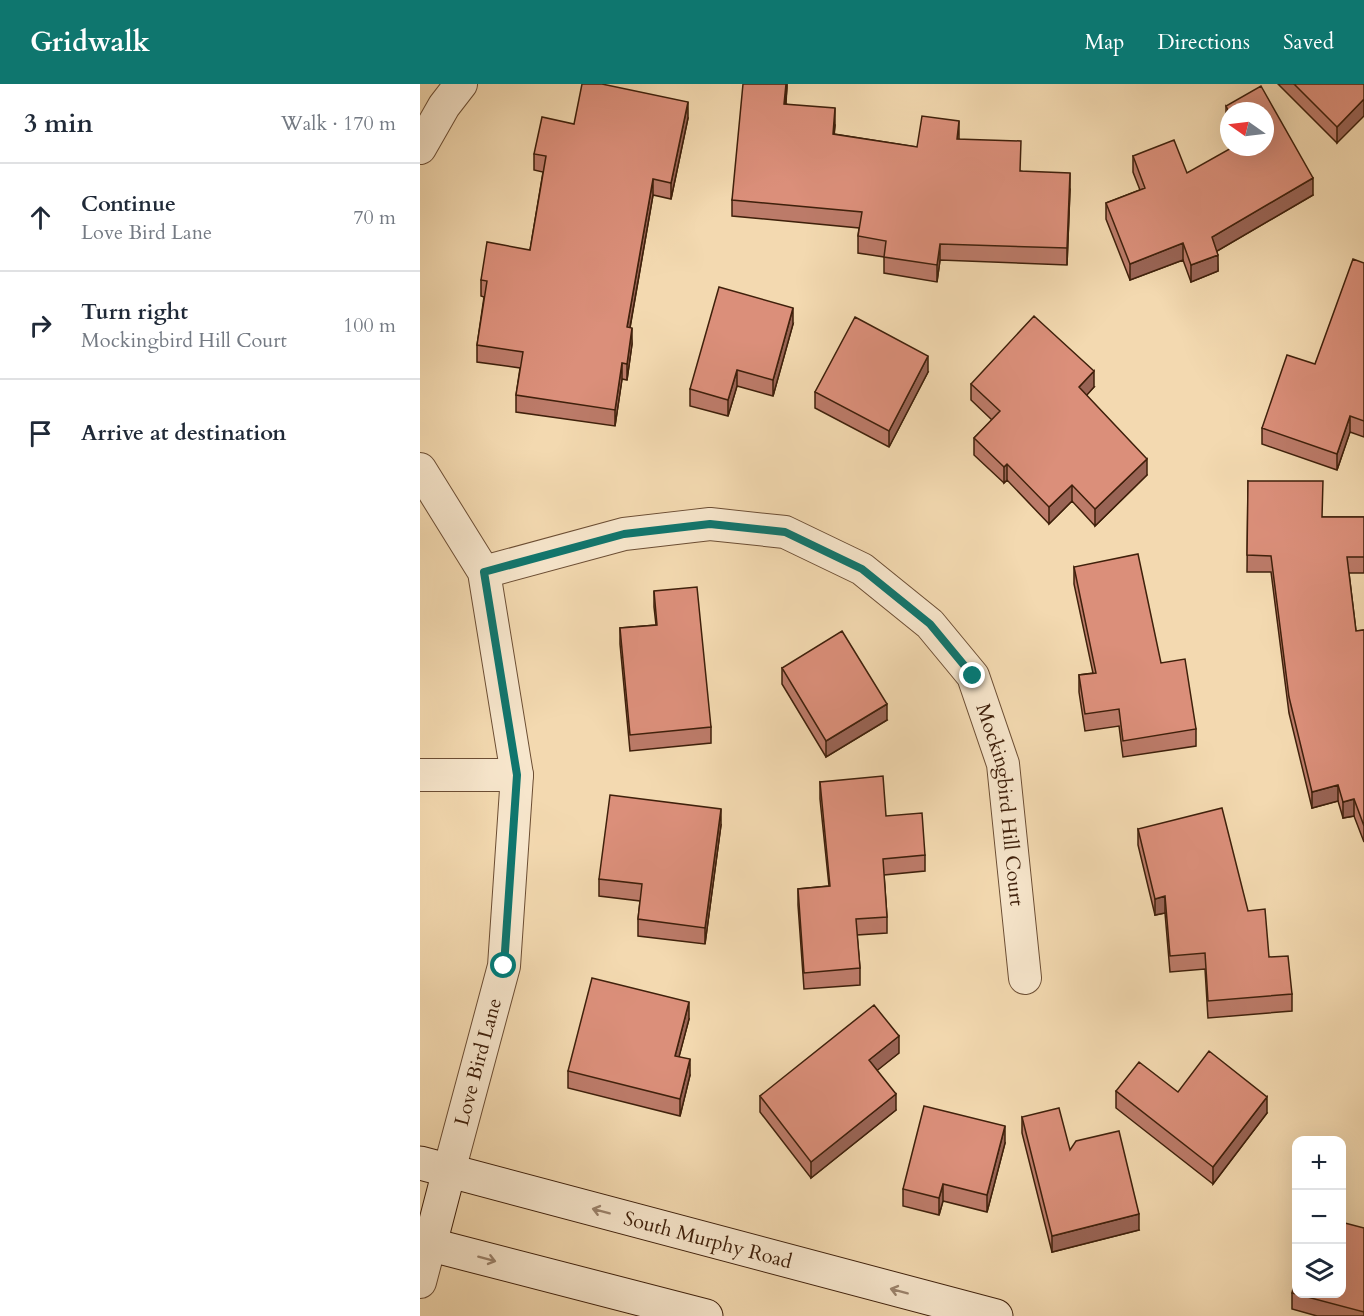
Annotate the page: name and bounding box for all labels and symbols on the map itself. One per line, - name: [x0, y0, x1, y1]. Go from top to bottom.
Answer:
- north arrow: [1220, 102, 1274, 156]
- route end: [959, 662, 985, 688]
- street label: Mockingbird Hill Court: [970, 700, 1031, 908]
- route start: [490, 952, 516, 978]
- street label: Love Bird Lane: [448, 995, 508, 1129]
- street label: South Murphy Road: [621, 1204, 796, 1275]
- one-way arrow: [592, 1205, 611, 1217]
- one-way arrow: [477, 1253, 496, 1265]
- one-way arrow: [890, 1284, 909, 1296]

